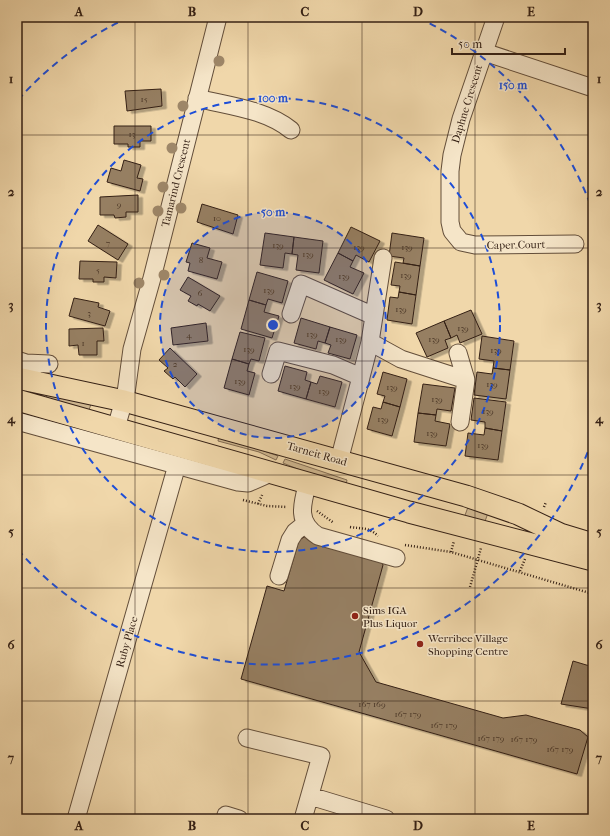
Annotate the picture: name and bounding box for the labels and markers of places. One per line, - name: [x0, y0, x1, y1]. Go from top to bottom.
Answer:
- centre of rings: [266, 318, 280, 332]
- place label: Sims IGA Plus Liquor: [363, 604, 417, 630]
- marker: Sims IGA Plus Liquor: [350, 611, 360, 621]
- place label: Werribee Village Shopping Centre: [427, 632, 509, 658]
- marker: Werribee Village Shopping Centre: [415, 639, 425, 649]

